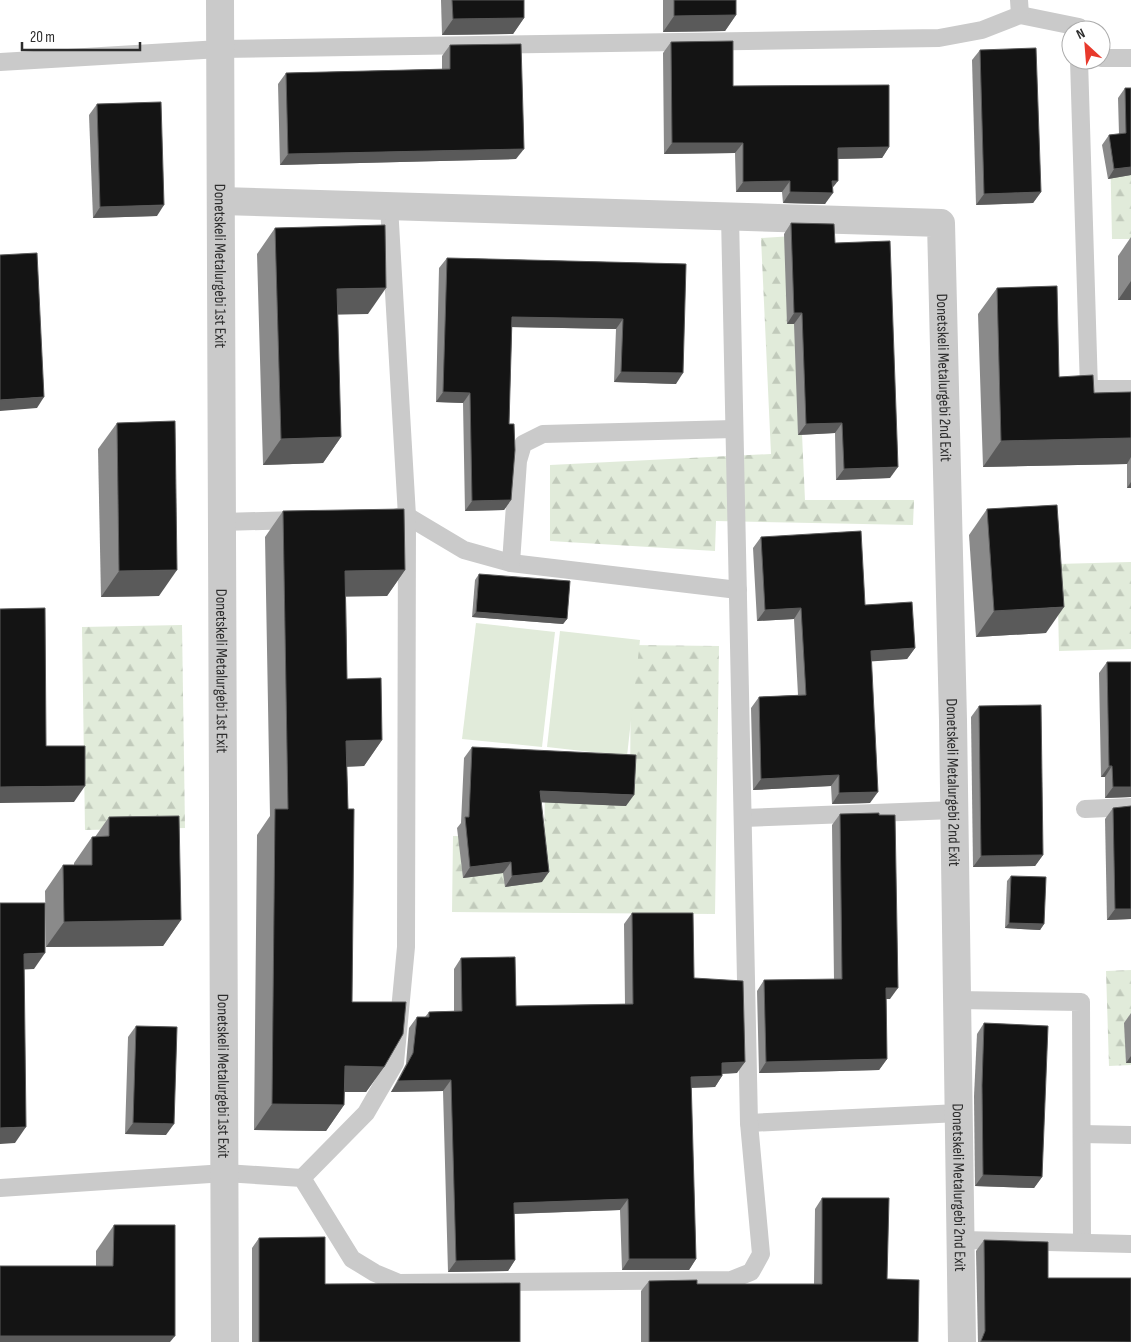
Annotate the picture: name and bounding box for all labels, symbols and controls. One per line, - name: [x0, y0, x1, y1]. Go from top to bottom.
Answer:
- scale bar: [22, 20, 140, 52]
- north arrow: [1061, 20, 1111, 70]
- text: N: [1073, 24, 1088, 43]
- text: 20 m: [30, 28, 55, 47]
- street label: Donetskeli Metalurgebi 1st Exit: [210, 184, 229, 348]
- street label: Donetskeli Metalurgebi 2nd Exit: [932, 293, 955, 462]
- street label: Donetskeli Metalurgebi 1st Exit: [211, 589, 231, 753]
- street label: Donetskeli Metalurgebi 2nd Exit: [941, 698, 963, 867]
- street label: Donetskeli Metalurgebi 1st Exit: [213, 994, 232, 1158]
- street label: Donetskeli Metalurgebi 2nd Exit: [948, 1103, 969, 1272]

